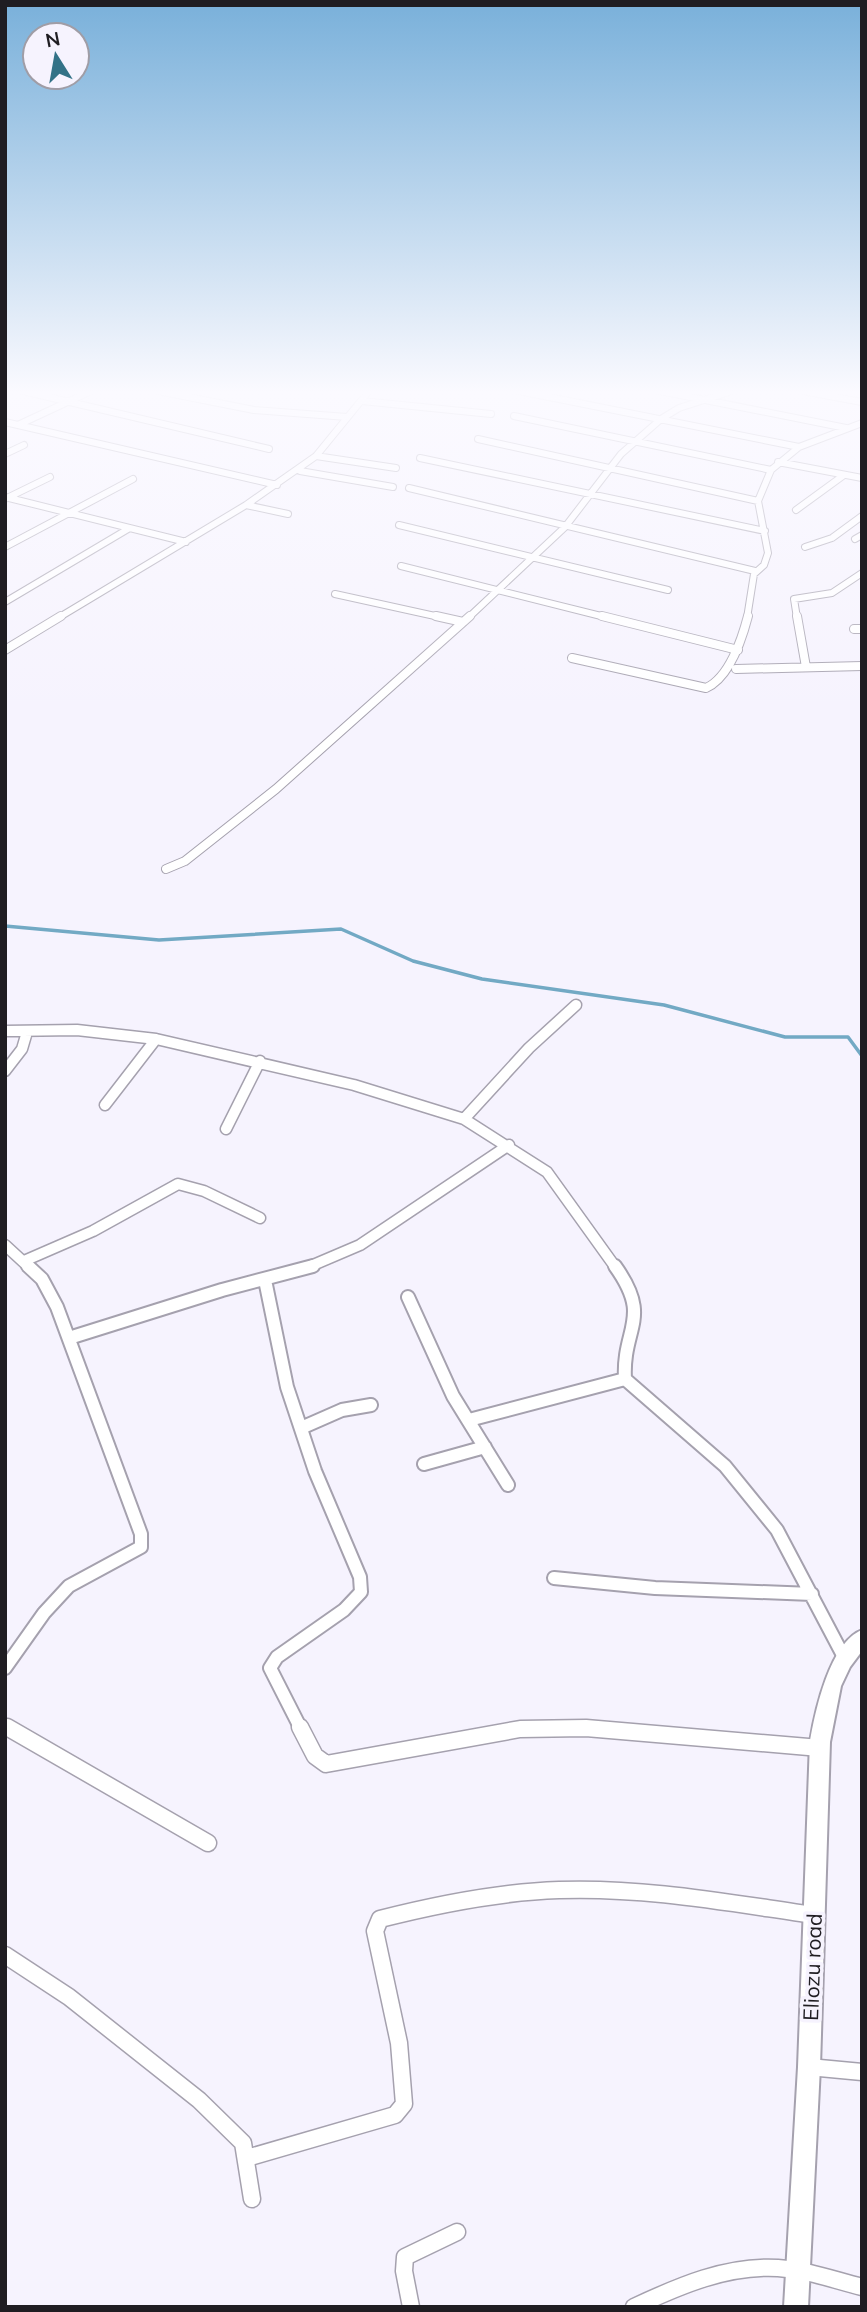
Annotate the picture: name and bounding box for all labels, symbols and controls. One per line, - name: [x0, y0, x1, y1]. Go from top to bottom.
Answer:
- north arrow: [21, 21, 91, 91]
- text: N: [43, 26, 62, 52]
- street label: Eliozu road: [797, 1913, 827, 2021]

